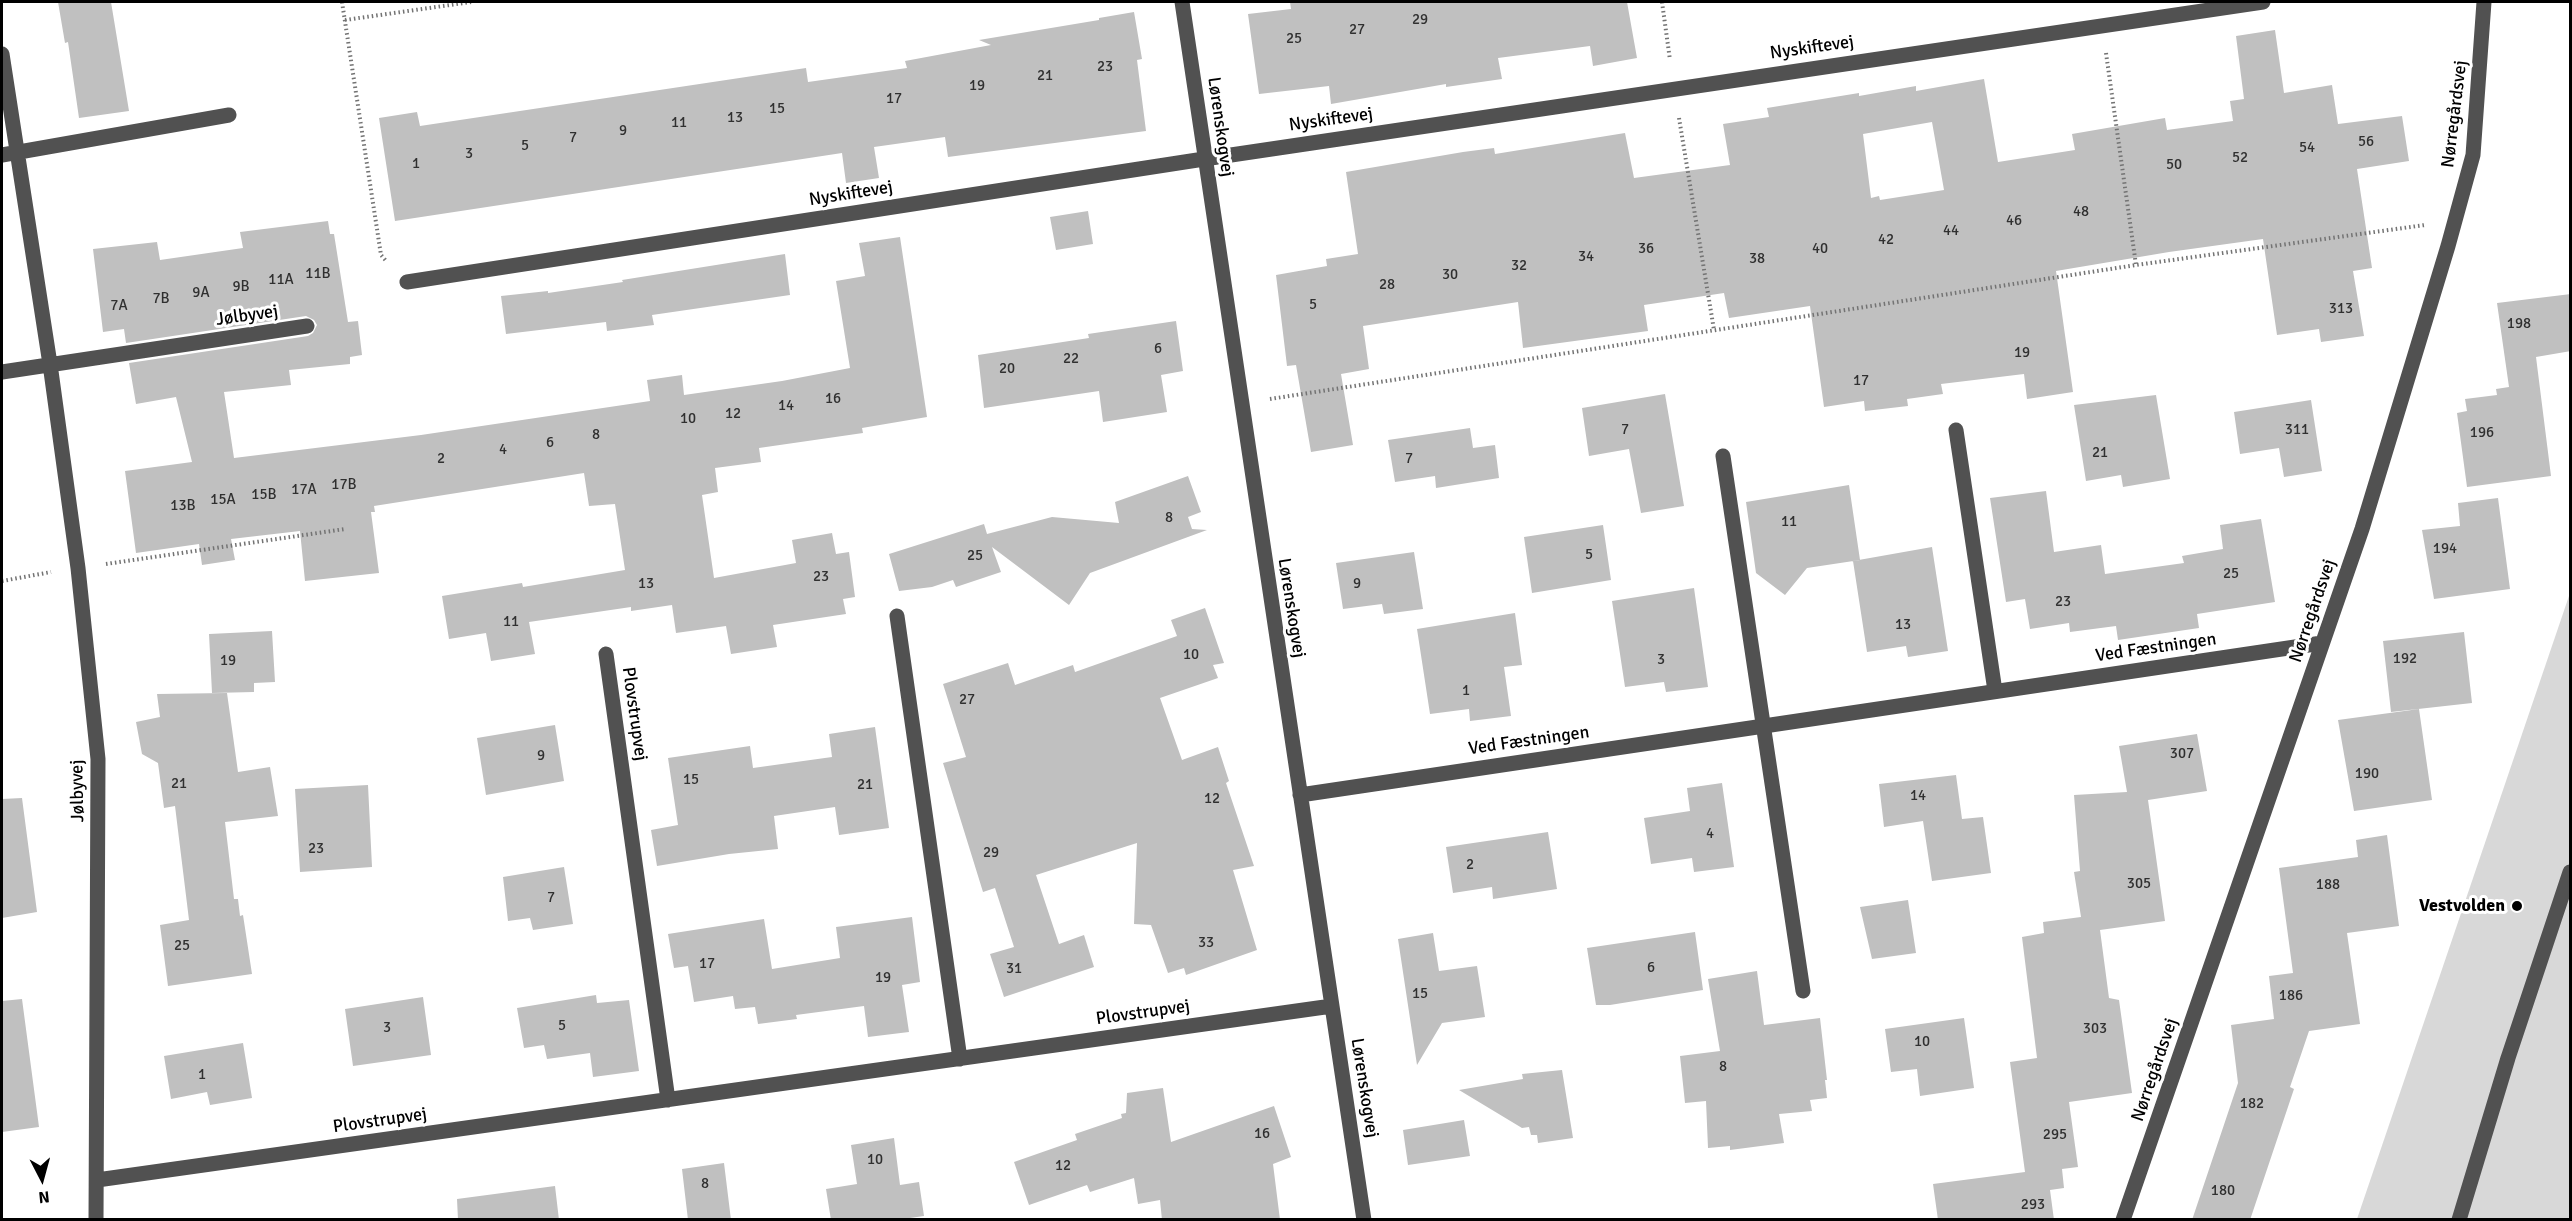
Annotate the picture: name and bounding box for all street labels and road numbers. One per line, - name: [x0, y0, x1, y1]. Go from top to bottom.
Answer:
- street label: Nyskiftevej: [1769, 31, 1855, 65]
- street label: Nørregårdsvej: [2438, 59, 2472, 169]
- street label: Lørenskogvej: [1202, 76, 1238, 178]
- street label: Nyskiftevej: [1288, 103, 1374, 137]
- street label: Nyskiftevej: [808, 177, 894, 211]
- street label: Jølbyvej: [214, 301, 280, 331]
- street label: Nørregårdsvej: [2285, 556, 2341, 666]
- street label: Lørenskogvej: [1272, 557, 1310, 659]
- street label: Ved Fæstningen: [2094, 629, 2218, 667]
- street label: Plovstrupvej: [617, 666, 651, 762]
- street label: Ved Fæstningen: [1467, 722, 1591, 760]
- street label: Jølbyvej: [67, 760, 89, 822]
- street label: Plovstrupvej: [1095, 996, 1191, 1030]
- street label: Nørregårdsvej: [2127, 1015, 2183, 1125]
- street label: Lørenskogvej: [1345, 1037, 1383, 1139]
- street label: Plovstrupvej: [332, 1104, 428, 1138]

